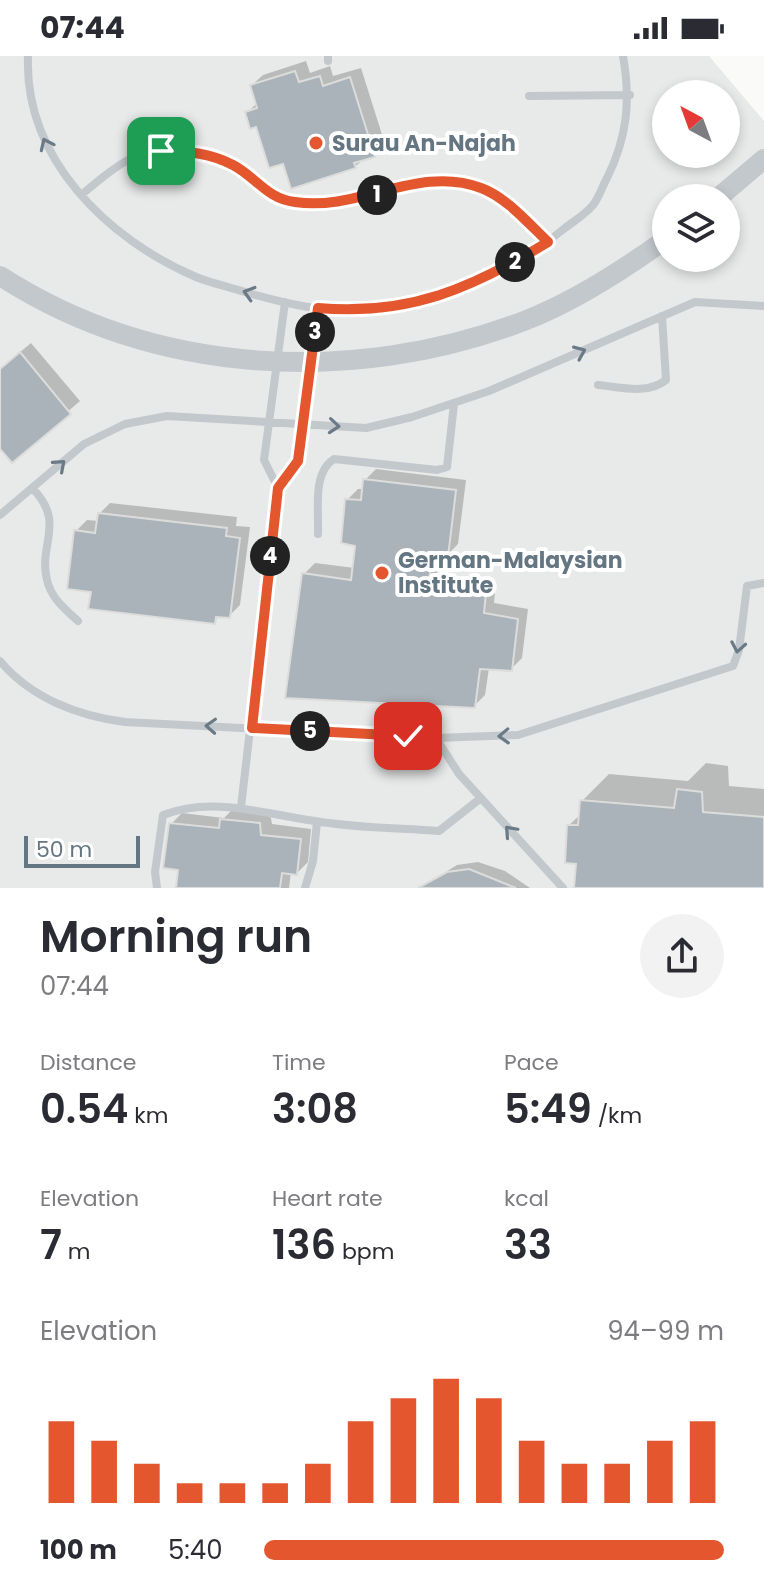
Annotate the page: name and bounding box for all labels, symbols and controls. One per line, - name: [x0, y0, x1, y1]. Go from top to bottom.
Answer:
- text: 07:44: [40, 6, 125, 49]
- north arrow: [652, 80, 740, 168]
- map controls: [652, 80, 740, 272]
- pin: [127, 117, 195, 185]
- place label: Surau An-Najah: [332, 128, 516, 159]
- icon: arrive: [139, 129, 183, 173]
- marker: Surau An-Najah: [307, 134, 325, 152]
- one-way arrow: [40, 138, 56, 152]
- pin: 1: [357, 175, 397, 215]
- text: 1: [373, 179, 381, 210]
- button: layers: [652, 184, 740, 272]
- pin: 2: [495, 242, 535, 282]
- text: 2: [509, 246, 521, 277]
- one-way arrow: [243, 286, 257, 302]
- pin: 3: [295, 312, 335, 352]
- text: 3: [308, 316, 322, 347]
- one-way arrow: [572, 345, 586, 361]
- one-way arrow: [328, 417, 341, 434]
- one-way arrow: [50, 461, 65, 475]
- pin: 4: [250, 536, 290, 576]
- text: 4: [263, 540, 277, 571]
- place label: German-Malaysian Institute: [398, 545, 623, 601]
- marker: German-Malaysian Institute: [373, 564, 391, 582]
- one-way arrow: [730, 640, 747, 654]
- pin: [374, 702, 442, 770]
- pin: 5: [290, 711, 330, 751]
- icon: check: [386, 714, 430, 758]
- text: 5: [303, 715, 317, 746]
- one-way arrow: [204, 718, 217, 735]
- one-way arrow: [497, 727, 510, 744]
- one-way arrow: [505, 825, 520, 840]
- scale bar: [24, 832, 140, 868]
- text: 50 m: [36, 834, 92, 865]
- text: Morning run: [40, 906, 312, 967]
- button: share: [640, 914, 724, 998]
- text: 07:44: [40, 968, 109, 1004]
- text: Distance: [40, 1047, 136, 1078]
- text: Time: [272, 1047, 326, 1078]
- text: Pace: [504, 1047, 559, 1078]
- text: 0.54: [40, 1081, 128, 1137]
- text: 3:08: [272, 1081, 358, 1137]
- text: 5:49: [504, 1081, 592, 1137]
- text: km: [128, 1100, 168, 1131]
- text: /km: [592, 1100, 642, 1131]
- text: Elevation: [40, 1183, 139, 1214]
- text: Heart rate: [272, 1183, 383, 1214]
- text: kcal: [504, 1183, 549, 1214]
- text: 7: [40, 1217, 62, 1273]
- text: 136: [272, 1217, 336, 1273]
- text: 33: [504, 1217, 552, 1273]
- text: m: [62, 1236, 90, 1267]
- text: bpm: [336, 1236, 394, 1267]
- text: Elevation: [40, 1313, 157, 1349]
- text: 94–99 m: [607, 1313, 724, 1349]
- text: 100 m: [40, 1532, 117, 1568]
- text: 5:40: [168, 1532, 223, 1568]

